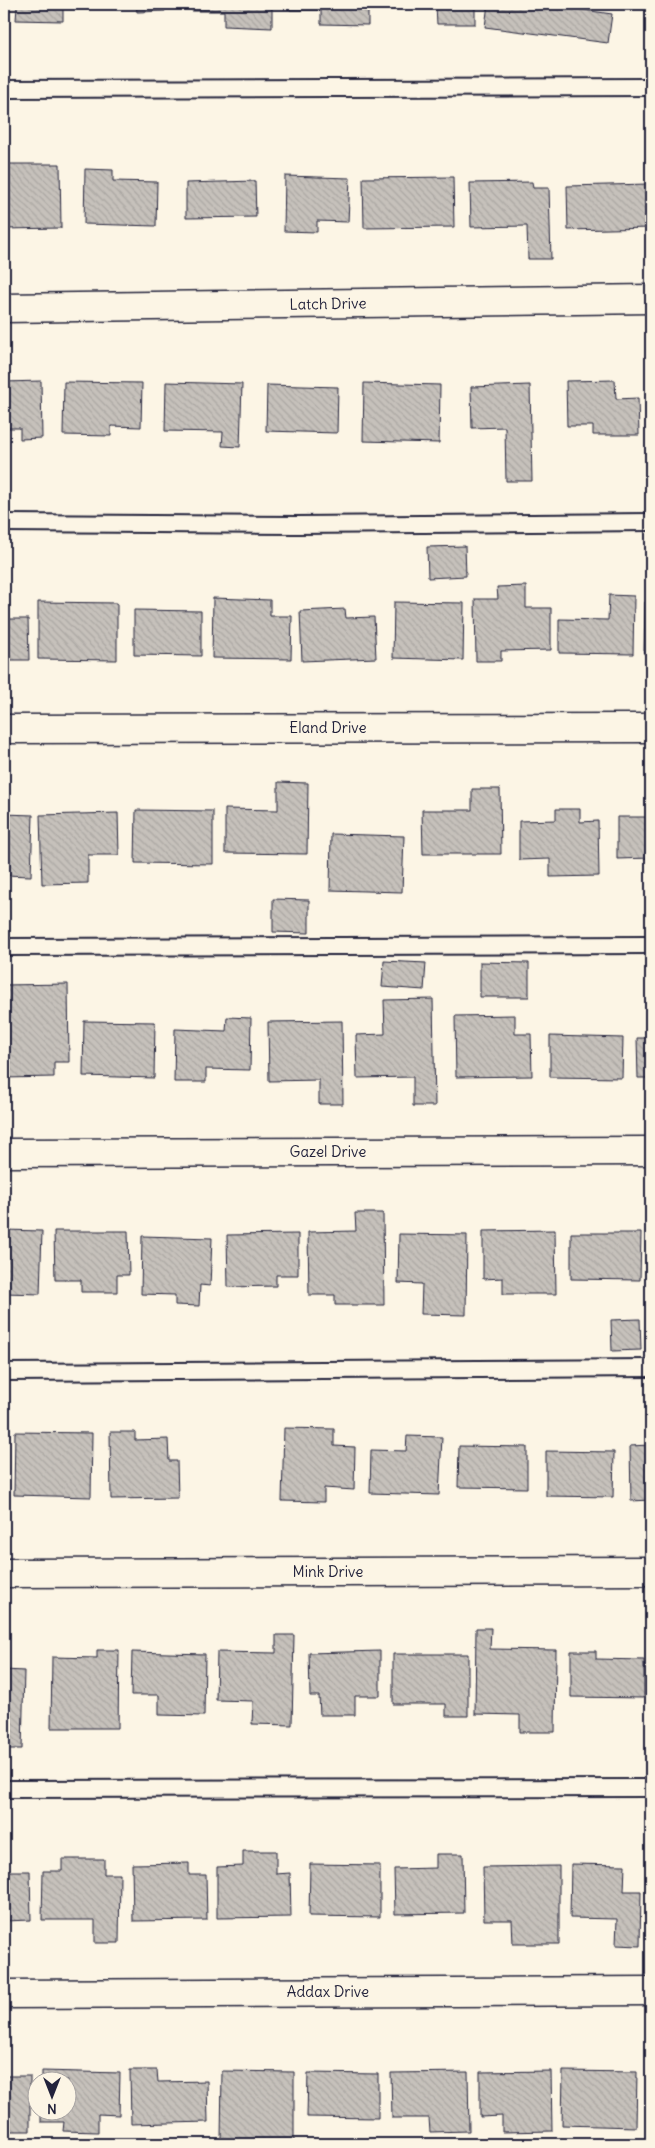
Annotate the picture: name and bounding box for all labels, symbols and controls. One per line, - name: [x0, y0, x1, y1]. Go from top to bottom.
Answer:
- street label: Latch Drive: [289, 293, 367, 314]
- street label: Eland Drive: [289, 718, 367, 737]
- street label: Gazel Drive: [290, 1142, 366, 1161]
- street label: Mink Drive: [293, 1562, 363, 1581]
- street label: Addax Drive: [287, 1982, 369, 2001]
- north arrow: [28, 2070, 78, 2120]
- text: N: [47, 2100, 57, 2118]

